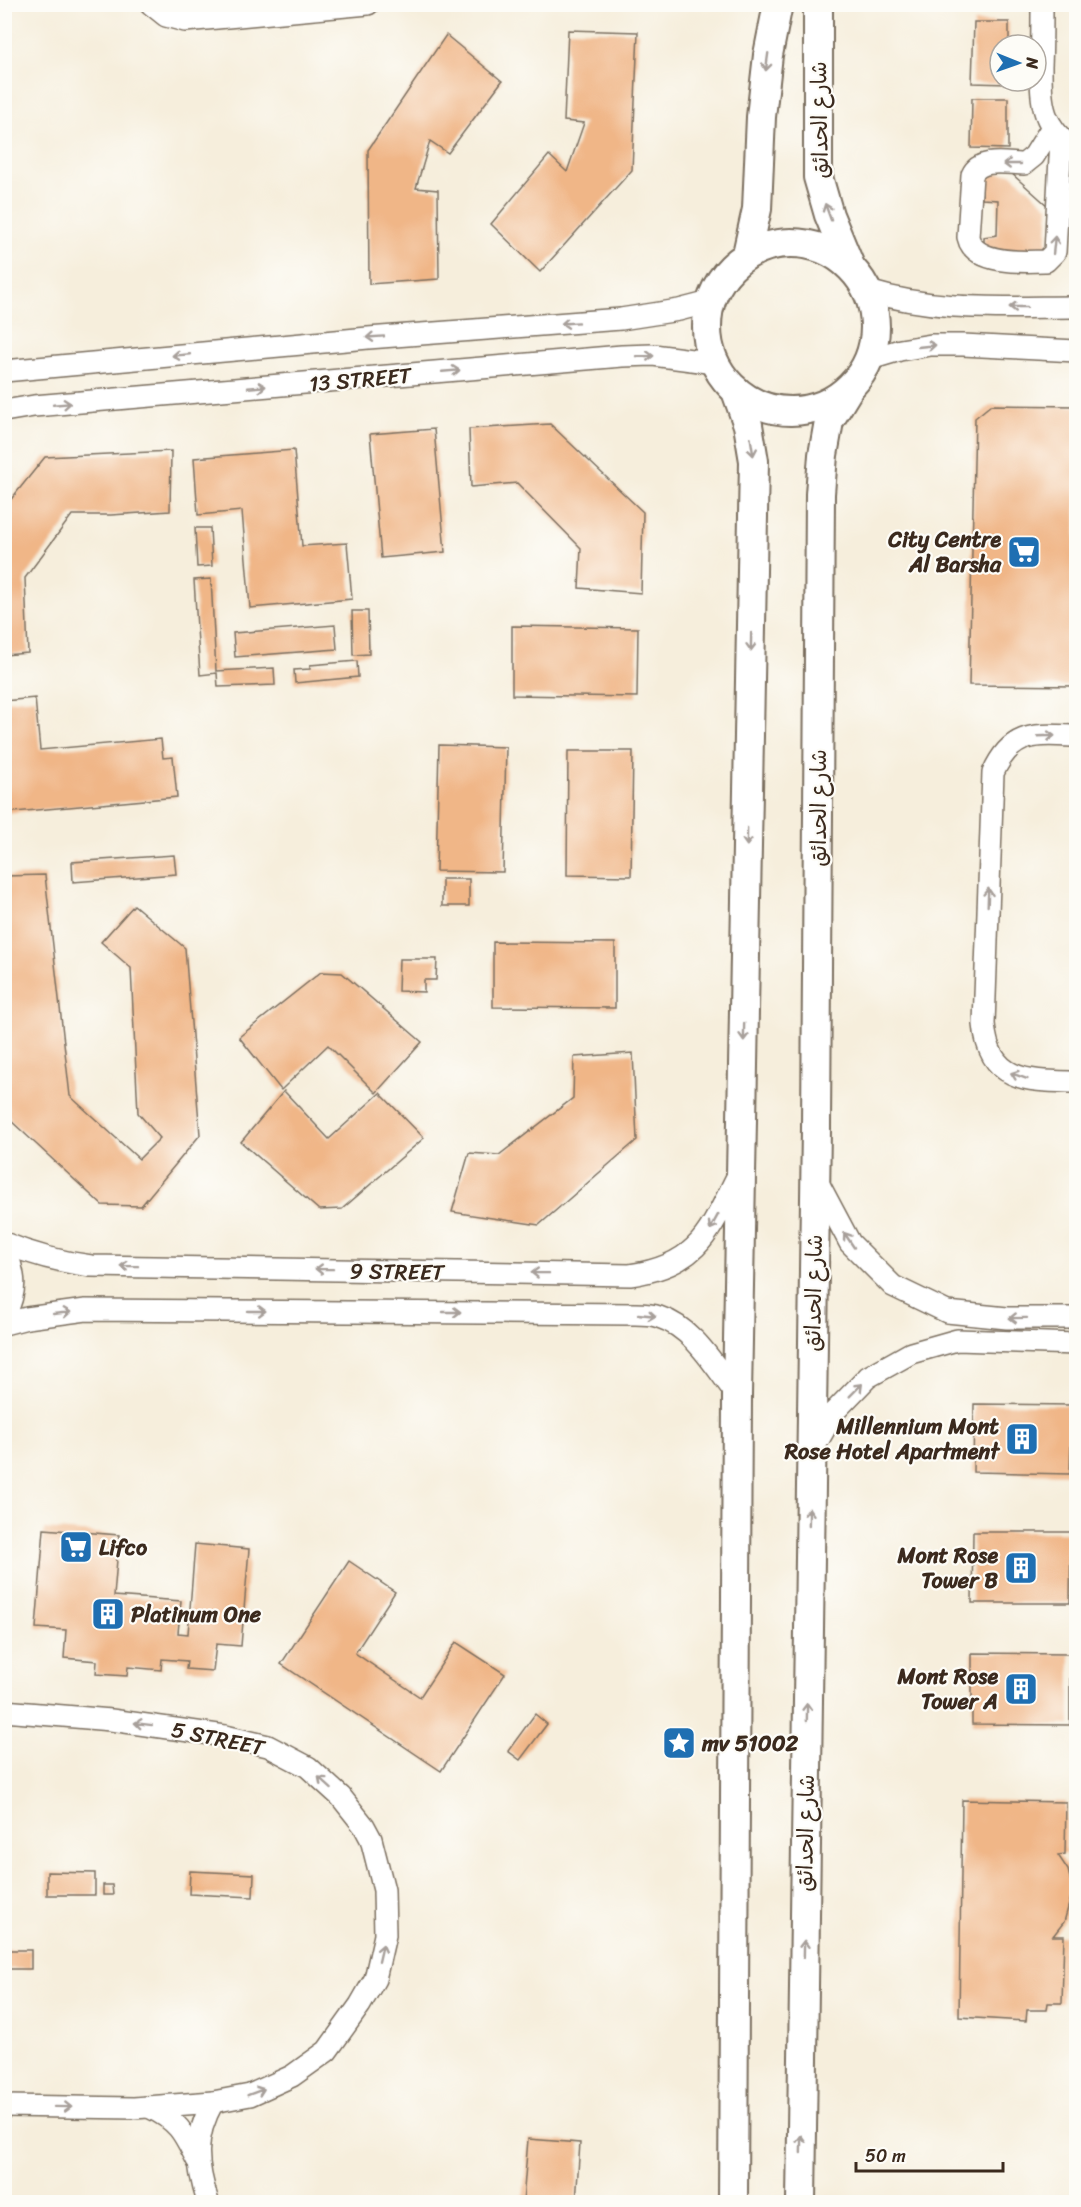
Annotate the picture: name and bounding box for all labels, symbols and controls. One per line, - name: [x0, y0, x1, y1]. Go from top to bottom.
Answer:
- north arrow: [988, 33, 1048, 93]
- one-way arrow: [761, 51, 772, 71]
- text: N: [1018, 56, 1047, 70]
- street label: شارع الحدائق: [799, 61, 840, 179]
- one-way arrow: [1003, 158, 1023, 170]
- one-way arrow: [821, 203, 832, 222]
- one-way arrow: [1049, 235, 1060, 255]
- one-way arrow: [1009, 301, 1029, 313]
- one-way arrow: [560, 318, 580, 329]
- one-way arrow: [366, 332, 386, 343]
- one-way arrow: [916, 340, 936, 351]
- one-way arrow: [172, 350, 192, 361]
- one-way arrow: [635, 350, 655, 361]
- street label: 13 STREET: [307, 355, 415, 403]
- one-way arrow: [441, 365, 461, 376]
- one-way arrow: [246, 381, 266, 392]
- one-way arrow: [52, 398, 72, 409]
- one-way arrow: [747, 437, 758, 456]
- place label: City Centre Al Barsha: [887, 520, 1002, 584]
- supermarket icon: City Centre Al Barsha: [1006, 534, 1042, 570]
- one-way arrow: [745, 631, 757, 651]
- one-way arrow: [1035, 730, 1055, 742]
- street label: شارع الحدائق: [799, 749, 838, 867]
- one-way arrow: [742, 826, 753, 846]
- one-way arrow: [983, 888, 994, 908]
- one-way arrow: [738, 1021, 750, 1041]
- one-way arrow: [1010, 1070, 1029, 1081]
- one-way arrow: [708, 1213, 720, 1230]
- one-way arrow: [843, 1232, 855, 1249]
- street label: شارع الحدائق: [793, 1234, 834, 1352]
- street label: 9 STREET: [349, 1251, 446, 1292]
- one-way arrow: [119, 1260, 139, 1272]
- one-way arrow: [314, 1264, 334, 1275]
- one-way arrow: [530, 1267, 550, 1279]
- one-way arrow: [246, 1305, 266, 1317]
- one-way arrow: [441, 1306, 461, 1318]
- one-way arrow: [51, 1307, 71, 1318]
- one-way arrow: [636, 1310, 656, 1321]
- one-way arrow: [1009, 1312, 1029, 1324]
- one-way arrow: [848, 1382, 863, 1397]
- place label: Millennium Mont Rose Hotel Apartment: [784, 1407, 1000, 1471]
- building icon: Millennium Mont Rose Hotel Apartment: [1004, 1421, 1040, 1457]
- one-way arrow: [804, 1508, 815, 1528]
- place label: Lifco: [99, 1528, 148, 1567]
- supermarket icon: Lifco: [58, 1529, 94, 1565]
- place label: Mont Rose Tower B: [897, 1536, 998, 1600]
- building icon: Mont Rose Tower B: [1003, 1550, 1039, 1586]
- place label: Platinum One: [131, 1595, 262, 1634]
- building icon: Platinum One: [90, 1596, 126, 1632]
- place label: Mont Rose Tower A: [897, 1657, 998, 1721]
- building icon: Mont Rose Tower A: [1003, 1671, 1039, 1707]
- one-way arrow: [801, 1703, 813, 1723]
- street label: 5 STREET: [168, 1710, 270, 1768]
- one-way arrow: [134, 1718, 154, 1729]
- place label: mv 51002: [701, 1724, 799, 1763]
- place icon: mv 51002: [661, 1725, 697, 1761]
- street label: شارع الحدائق: [785, 1774, 826, 1892]
- one-way arrow: [318, 1776, 333, 1790]
- one-way arrow: [798, 1940, 810, 1960]
- one-way arrow: [375, 1944, 387, 1963]
- one-way arrow: [247, 2085, 265, 2096]
- one-way arrow: [52, 2101, 72, 2113]
- one-way arrow: [795, 2135, 807, 2155]
- scale bar: [856, 2135, 1003, 2173]
- text: 50 m: [865, 2140, 906, 2172]

